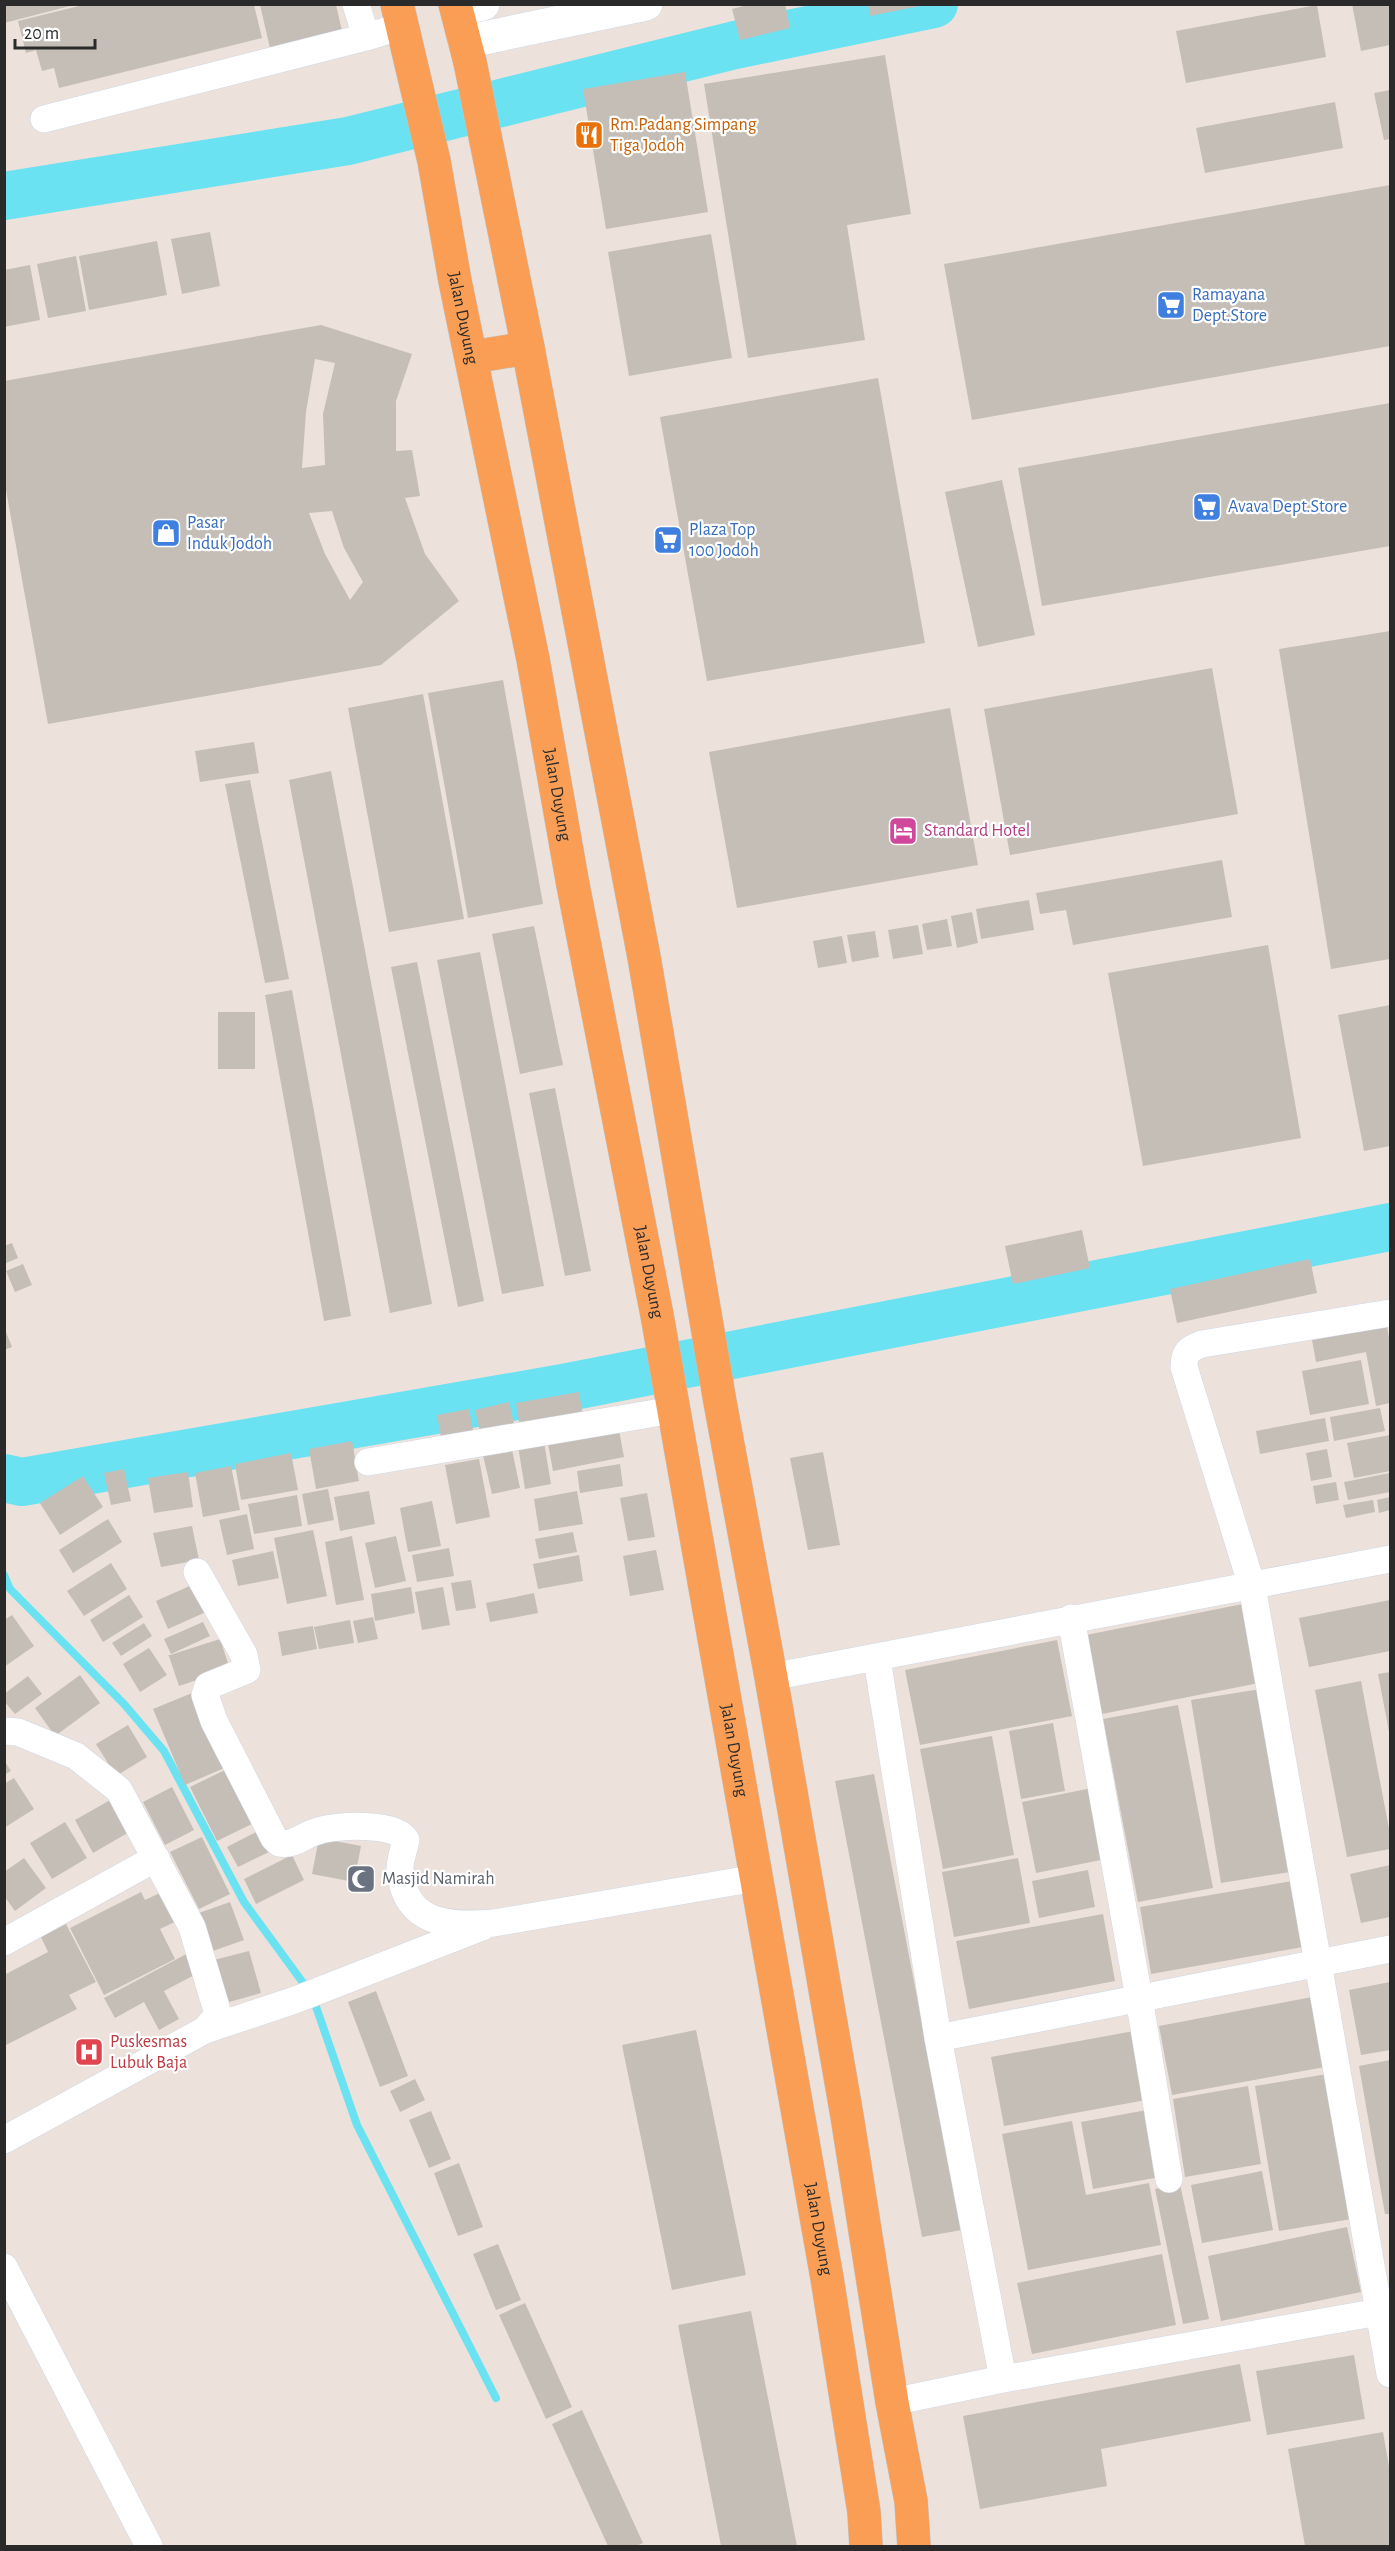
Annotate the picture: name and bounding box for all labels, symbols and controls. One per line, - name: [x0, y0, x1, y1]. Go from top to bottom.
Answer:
- scale bar: [15, 12, 94, 50]
- text: 20 m: [24, 25, 59, 43]
- place label: Rm.Padang Simpang Tiga Jodoh: [610, 116, 757, 155]
- restaurant icon: Rm.Padang Simpang Tiga Jodoh: [573, 119, 605, 151]
- street label: Jalan Duyung: [445, 271, 481, 366]
- place label: Ramayana Dept.Store: [1192, 286, 1267, 325]
- supermarket icon: Ramayana Dept.Store: [1155, 289, 1187, 321]
- supermarket icon: Avava Dept.Store: [1191, 491, 1223, 523]
- place label: Avava Dept.Store: [1228, 498, 1347, 516]
- place label: Pasar Induk Jodoh: [187, 514, 272, 553]
- shop icon: Pasar Induk Jodoh: [150, 517, 182, 549]
- place label: Plaza Top 100 Jodoh: [689, 521, 759, 560]
- supermarket icon: Plaza Top 100 Jodoh: [652, 524, 684, 556]
- street label: Jalan Duyung: [540, 747, 574, 843]
- hotel icon: Standard Hotel: [887, 815, 919, 847]
- place label: Standard Hotel: [924, 822, 1030, 840]
- street label: Jalan Duyung: [631, 1224, 666, 1320]
- street label: Jalan Duyung: [717, 1703, 751, 1799]
- mosque icon: Masjid Namirah: [345, 1863, 377, 1895]
- place label: Masjid Namirah: [382, 1870, 495, 1888]
- place label: Puskesmas Lubuk Baja: [110, 2033, 187, 2072]
- hospital icon: Puskesmas Lubuk Baja: [73, 2036, 105, 2068]
- street label: Jalan Duyung: [801, 2181, 835, 2277]

